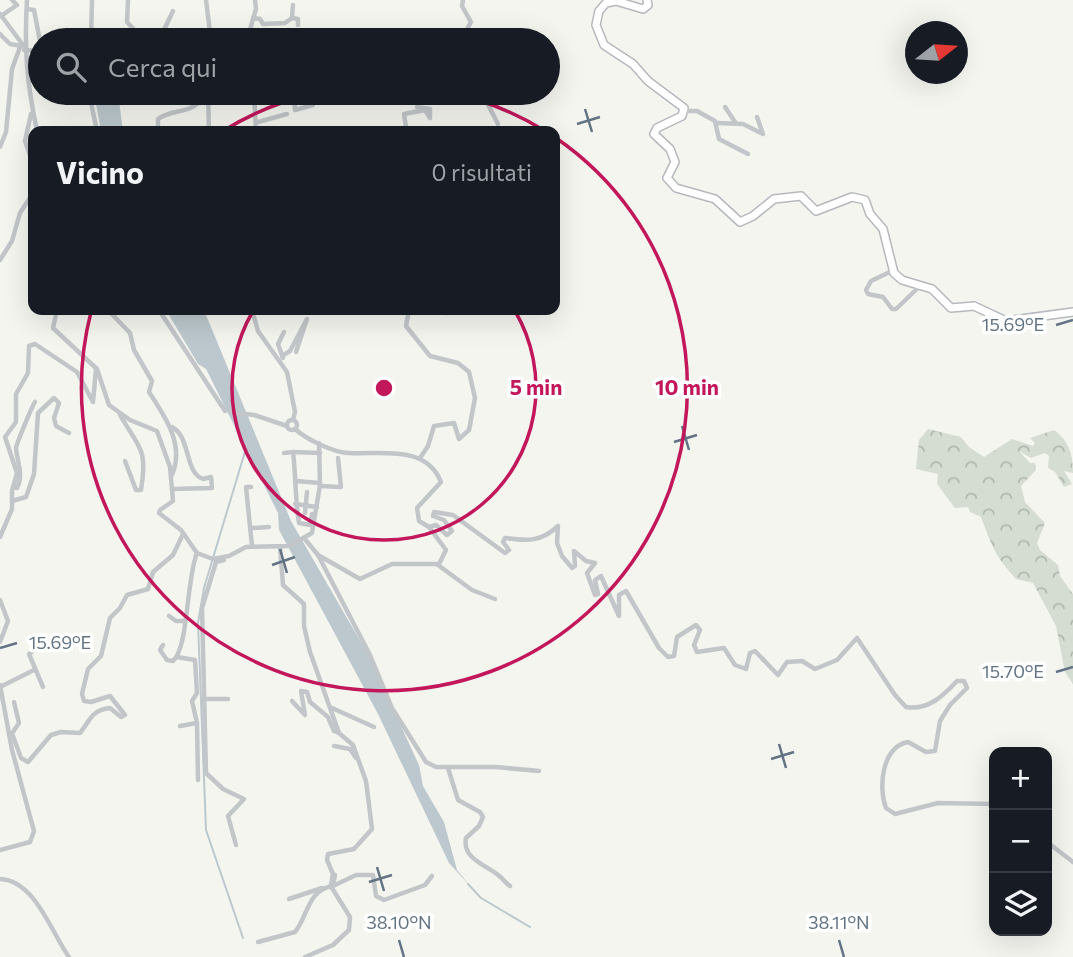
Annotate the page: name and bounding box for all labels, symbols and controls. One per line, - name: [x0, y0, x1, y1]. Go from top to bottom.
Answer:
- north arrow: [905, 21, 968, 84]
- search box: [28, 28, 560, 105]
- icon: search: [52, 48, 90, 86]
- text: Cerca qui: [108, 51, 217, 82]
- text: Vicino: [56, 153, 144, 190]
- text: 0 risultati: [432, 158, 532, 186]
- text: 15.69°E: [982, 313, 1044, 335]
- text: 5 min: [510, 374, 562, 399]
- text: 10 min: [655, 374, 719, 399]
- centre of rings: [372, 376, 396, 400]
- text: 15.69°E: [29, 631, 91, 653]
- text: 15.70°E: [982, 660, 1044, 682]
- map controls: [989, 747, 1052, 936]
- button: +: [989, 747, 1052, 810]
- button: −: [989, 810, 1052, 873]
- button: layers: [989, 873, 1052, 936]
- text: 38.10°N: [366, 911, 432, 933]
- text: 38.11°N: [808, 911, 870, 933]

